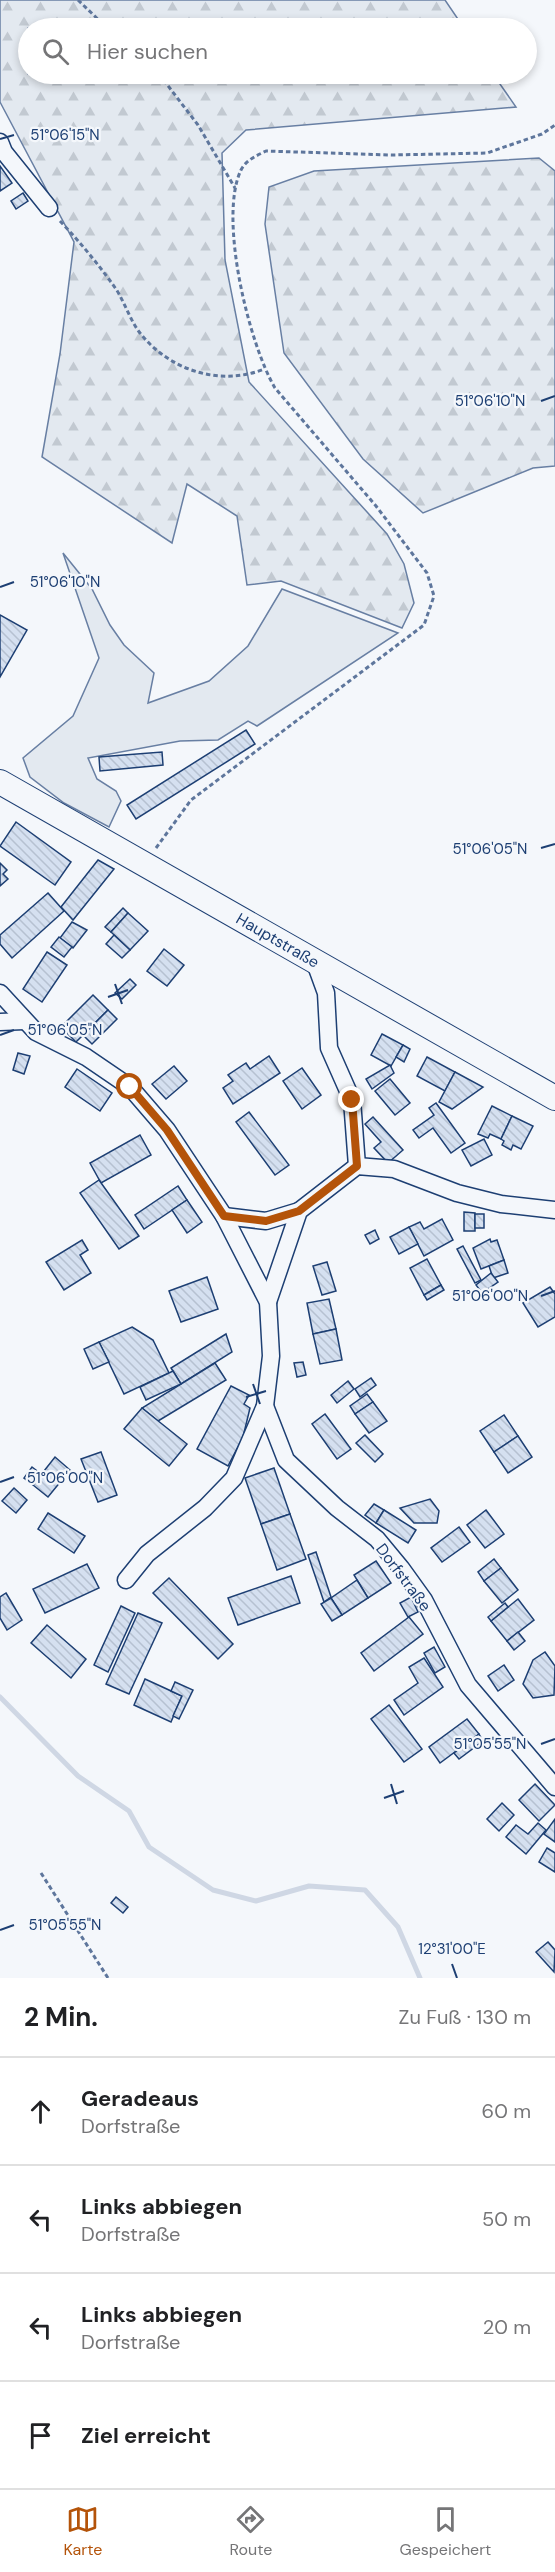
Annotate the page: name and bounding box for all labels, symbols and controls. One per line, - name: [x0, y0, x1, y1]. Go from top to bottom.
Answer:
- search box: [18, 18, 537, 84]
- icon: search: [39, 35, 72, 68]
- text: Hier suchen: [87, 37, 208, 66]
- text: 51°06'15"N: [30, 125, 100, 145]
- text: 51°06'10"N: [455, 391, 525, 411]
- text: 51°06'10"N: [30, 572, 100, 592]
- text: 51°06'05"N: [453, 839, 527, 859]
- street label: Hauptstraße: [232, 908, 323, 973]
- text: 51°06'05"N: [28, 1020, 102, 1040]
- route start: [116, 1073, 142, 1099]
- route end: [338, 1086, 364, 1112]
- text: 51°06'00"N: [452, 1286, 528, 1306]
- text: 51°06'00"N: [27, 1468, 103, 1488]
- street label: Dorfstraße: [371, 1539, 436, 1615]
- text: 51°05'55"N: [454, 1734, 526, 1754]
- text: 51°05'55"N: [29, 1915, 101, 1935]
- text: 12°31'00"E: [418, 1939, 486, 1959]
- text: 2 Min.: [24, 2000, 98, 2034]
- text: Zu Fuß · 130 m: [399, 2004, 531, 2030]
- text: Geradeaus: [81, 2084, 199, 2113]
- icon: ahead: [24, 2095, 57, 2128]
- text: 60 m: [482, 2098, 531, 2124]
- text: Dorfstraße: [81, 2113, 180, 2139]
- text: Links abbiegen: [81, 2192, 242, 2221]
- icon: left: [24, 2203, 57, 2236]
- text: 50 m: [482, 2206, 531, 2232]
- text: Dorfstraße: [81, 2221, 180, 2247]
- text: Links abbiegen: [81, 2300, 242, 2329]
- icon: left: [24, 2311, 57, 2344]
- text: 20 m: [483, 2314, 531, 2340]
- text: Dorfstraße: [81, 2329, 180, 2355]
- icon: arrive: [24, 2419, 57, 2452]
- text: Ziel erreicht: [81, 2421, 211, 2450]
- tab: Karte: [64, 2503, 102, 2560]
- tab: Route: [230, 2503, 272, 2560]
- tab: Gespeichert: [400, 2503, 491, 2560]

